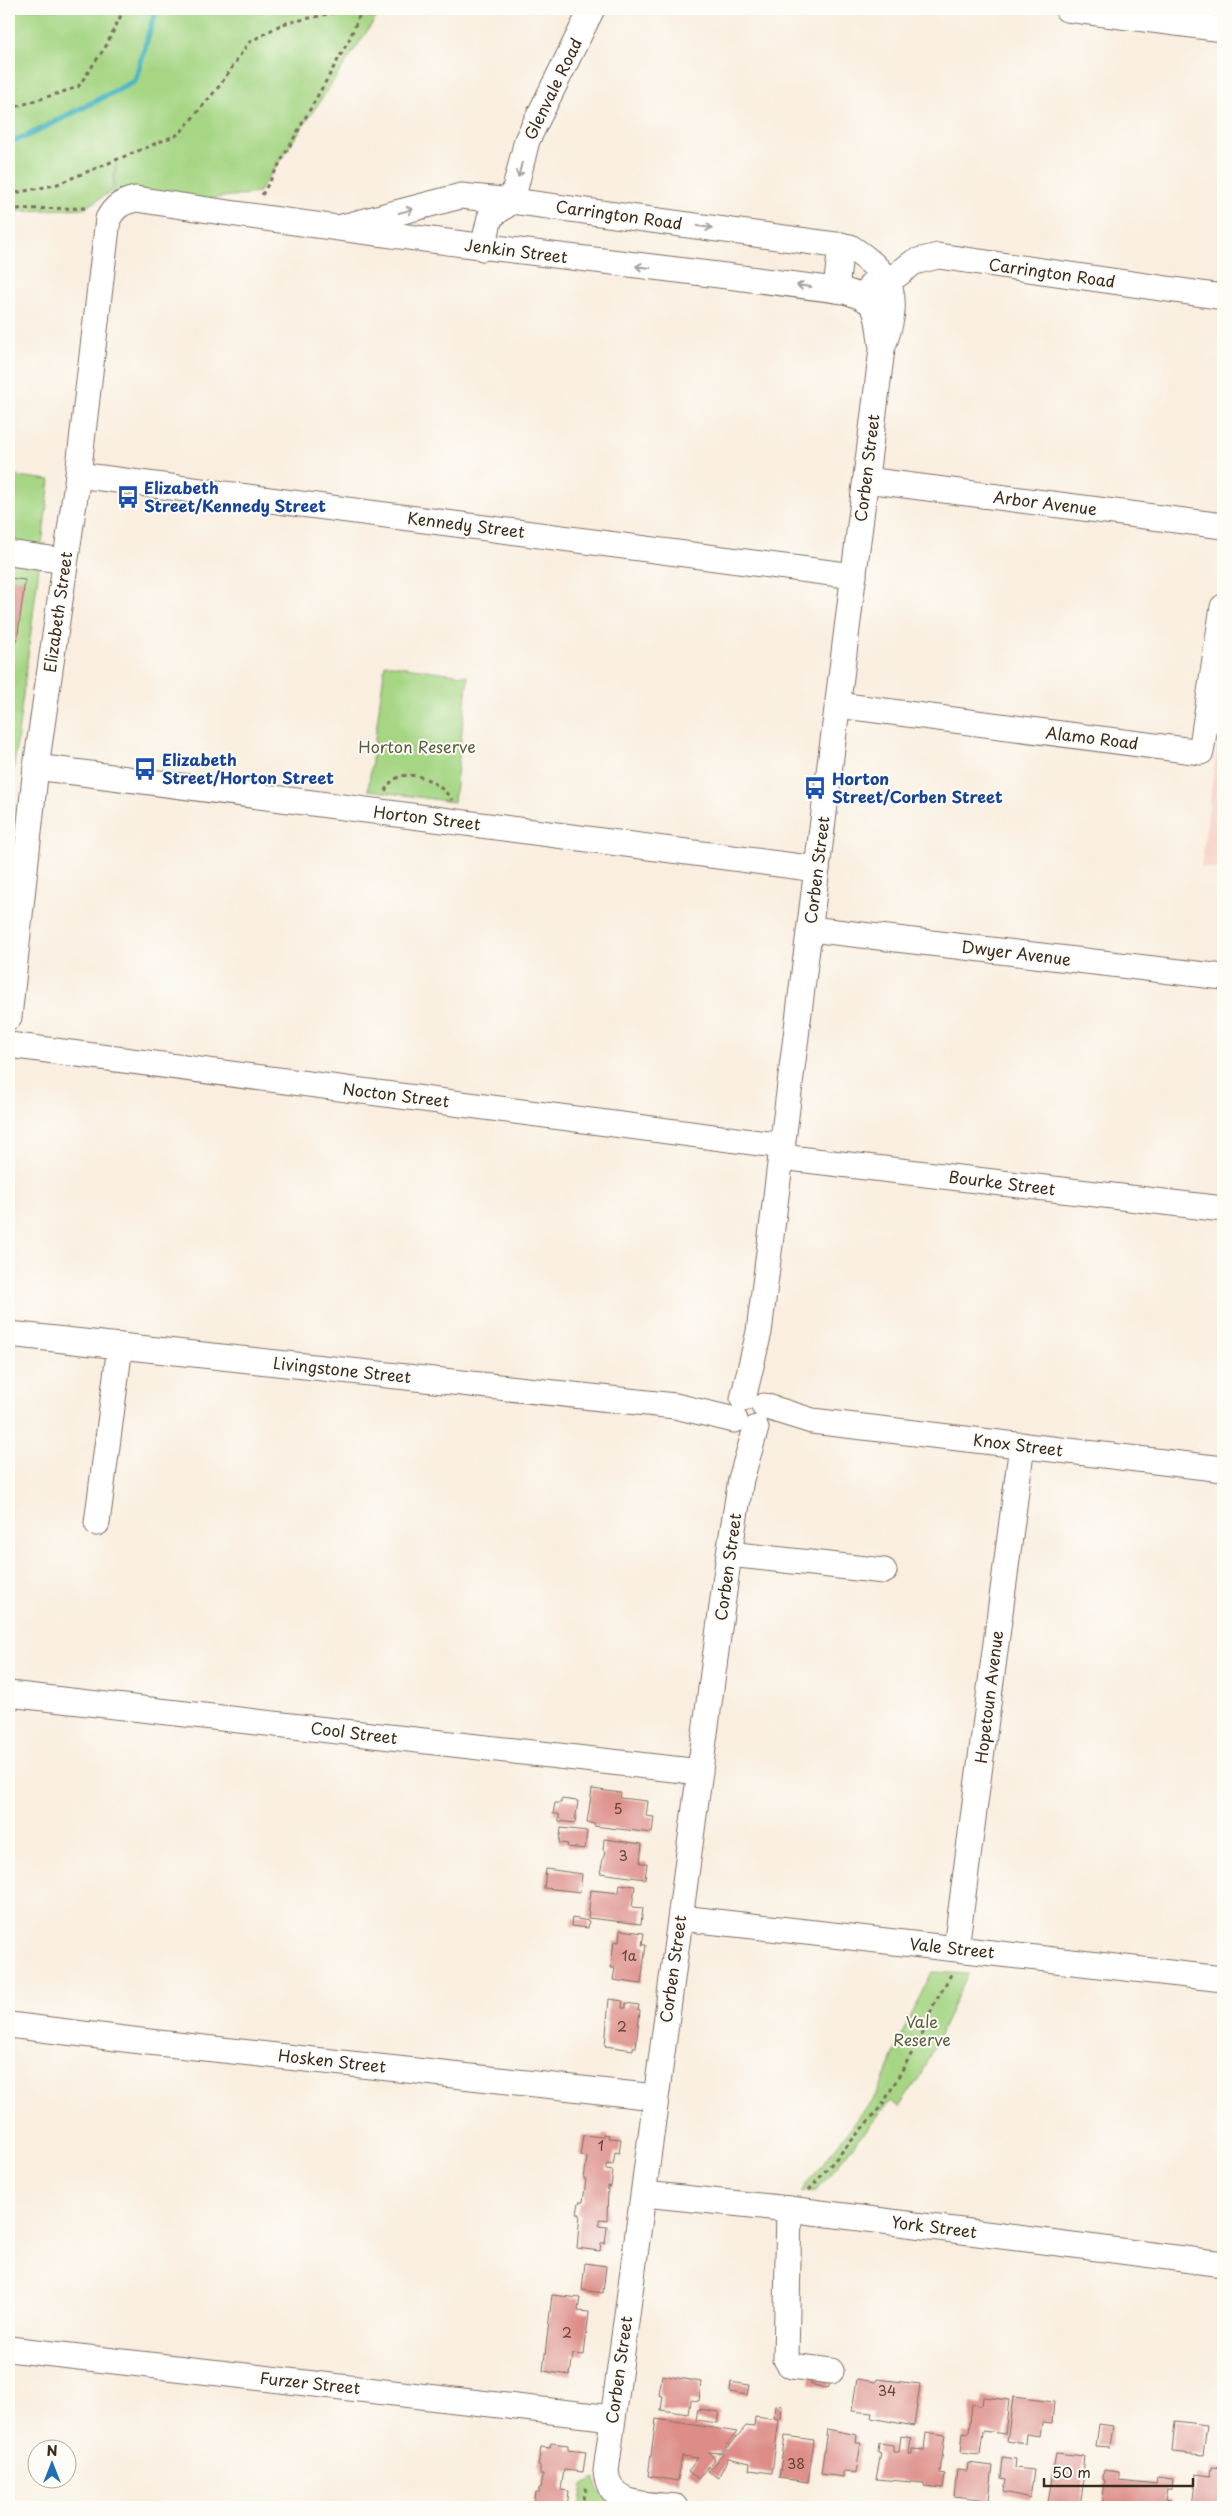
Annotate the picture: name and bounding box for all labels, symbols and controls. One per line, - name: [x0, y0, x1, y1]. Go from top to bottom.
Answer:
- street label: Glenvale Road: [517, 34, 587, 144]
- one-way arrow: [514, 162, 524, 178]
- street label: Carrington Road: [554, 193, 684, 235]
- one-way arrow: [398, 205, 414, 215]
- one-way arrow: [697, 222, 713, 232]
- street label: Jenkin Street: [463, 232, 570, 268]
- street label: Carrington Road: [987, 251, 1117, 293]
- one-way arrow: [635, 262, 651, 272]
- one-way arrow: [796, 281, 812, 291]
- street label: Corben Street: [847, 412, 885, 523]
- place label: Elizabeth Street/Kennedy Street: [144, 475, 326, 517]
- bus stop icon: Elizabeth Street/Kennedy Street: [115, 484, 141, 510]
- street label: Arbor Avenue: [992, 484, 1099, 520]
- street label: Kennedy Street: [406, 505, 527, 543]
- street label: Elizabeth Street: [37, 549, 77, 674]
- street label: Alamo Road: [1044, 719, 1140, 755]
- park label: Horton Reserve: [358, 734, 476, 758]
- place label: Elizabeth Street/Horton Street: [162, 747, 334, 789]
- bus stop icon: Elizabeth Street/Horton Street: [132, 756, 158, 782]
- place label: Horton Street/Corben Street: [832, 766, 1003, 808]
- bus stop icon: Horton Street/Corben Street: [802, 775, 828, 801]
- street label: Horton Street: [372, 799, 482, 836]
- street label: Corben Street: [797, 814, 835, 925]
- street label: Dwyer Avenue: [960, 933, 1073, 971]
- street label: Nocton Street: [341, 1076, 451, 1113]
- street label: Bourke Street: [947, 1164, 1057, 1201]
- street label: Livingstone Street: [272, 1350, 413, 1388]
- street label: Knox Street: [972, 1427, 1065, 1461]
- street label: Corben Street: [708, 1511, 747, 1622]
- street label: Hopetoun Avenue: [968, 1629, 1008, 1765]
- street label: Cool Street: [309, 1715, 399, 1749]
- house number: 5: [613, 1798, 623, 1819]
- house number: 3: [618, 1845, 628, 1866]
- street label: Corben Street: [653, 1913, 692, 2024]
- street label: Vale Street: [909, 1931, 996, 1963]
- house number: 1a: [622, 1945, 637, 1966]
- park label: Vale Reserve: [893, 2009, 951, 2051]
- house number: 2: [617, 2016, 627, 2037]
- street label: Hosken Street: [277, 2042, 388, 2078]
- house number: 1: [598, 2135, 604, 2156]
- street label: York Street: [890, 2209, 979, 2243]
- street label: Corben Street: [599, 2314, 638, 2425]
- house number: 2: [562, 2322, 572, 2343]
- street label: Furzer Street: [259, 2365, 362, 2399]
- house number: 34: [878, 2380, 896, 2401]
- north arrow: [28, 2438, 78, 2488]
- text: N: [46, 2440, 58, 2461]
- house number: 38: [787, 2453, 805, 2474]
- scale bar: [1044, 2456, 1193, 2488]
- text: 50 m: [1052, 2460, 1091, 2483]

